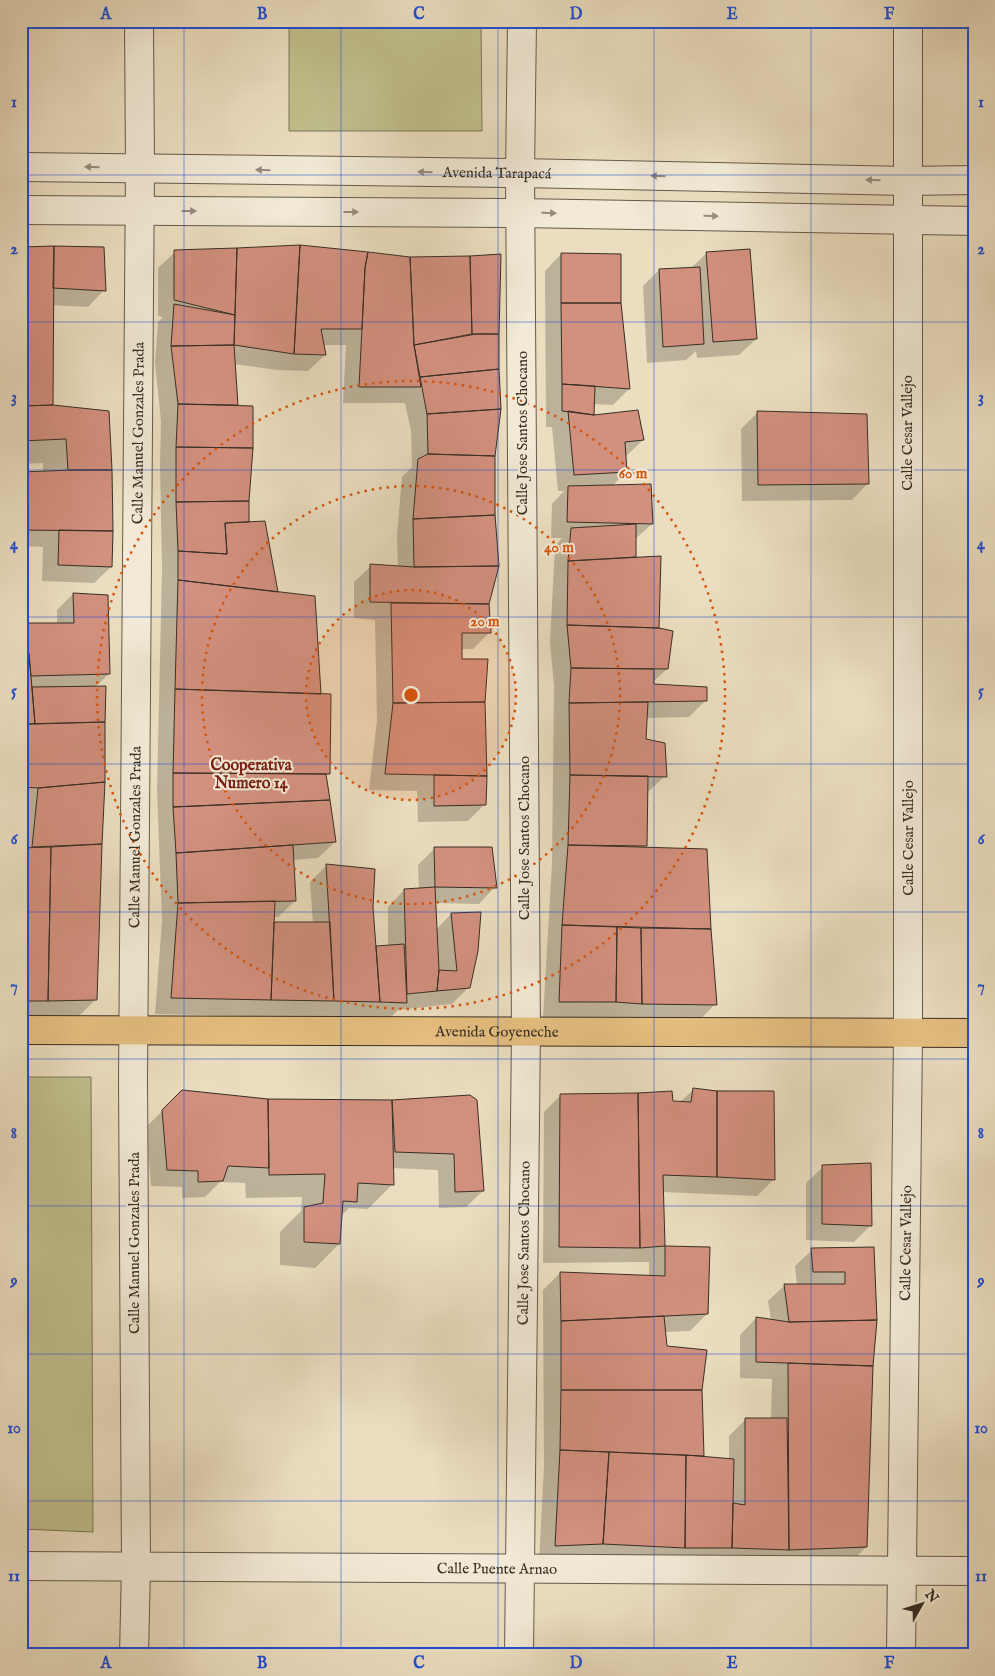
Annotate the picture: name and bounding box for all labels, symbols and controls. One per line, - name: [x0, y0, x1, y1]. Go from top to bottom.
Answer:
- text: A: [100, 5, 113, 25]
- text: B: [257, 5, 268, 25]
- text: C: [413, 5, 425, 25]
- text: D: [570, 5, 583, 25]
- text: E: [726, 5, 738, 25]
- text: F: [884, 5, 895, 25]
- text: 1: [11, 93, 17, 113]
- text: 1: [978, 93, 984, 113]
- one-way arrow: [83, 163, 99, 171]
- street label: Avenida Tarapacá: [441, 163, 552, 183]
- one-way arrow: [254, 166, 270, 174]
- one-way arrow: [417, 168, 433, 176]
- one-way arrow: [649, 172, 665, 180]
- one-way arrow: [864, 176, 880, 184]
- one-way arrow: [181, 207, 197, 215]
- one-way arrow: [344, 208, 360, 216]
- one-way arrow: [541, 209, 557, 217]
- one-way arrow: [704, 212, 720, 220]
- text: 2: [10, 240, 18, 260]
- text: 2: [977, 240, 985, 260]
- street label: Calle Manuel Gonzales Prada: [128, 341, 148, 524]
- street label: Calle Jose Santos Chocano: [513, 351, 532, 515]
- street label: Calle Cesar Vallejo: [898, 375, 917, 491]
- text: 3: [11, 388, 17, 408]
- text: 3: [978, 388, 984, 408]
- text: 60 m: [619, 464, 648, 483]
- text: 4: [10, 535, 19, 555]
- text: 4: [977, 535, 986, 555]
- text: 40 m: [544, 538, 574, 557]
- text: 20 m: [470, 612, 500, 631]
- text: 5: [11, 682, 17, 702]
- text: 5: [978, 682, 984, 702]
- centre of rings: [402, 686, 420, 704]
- street label: Calle Manuel Gonzales Prada: [125, 745, 145, 928]
- district label: Cooperativa Numero 14: [210, 756, 293, 794]
- street label: Calle Jose Santos Chocano: [515, 756, 534, 920]
- street label: Calle Cesar Vallejo: [899, 780, 918, 896]
- text: 6: [11, 830, 19, 850]
- text: 6: [978, 830, 986, 850]
- text: 7: [10, 977, 18, 997]
- text: 7: [977, 977, 985, 997]
- street label: Avenida Goyeneche: [434, 1022, 559, 1041]
- text: 8: [11, 1124, 17, 1144]
- text: 8: [978, 1124, 984, 1144]
- street label: Calle Manuel Gonzales Prada: [125, 1151, 144, 1334]
- street label: Calle Jose Santos Chocano: [513, 1161, 534, 1325]
- street label: Calle Cesar Vallejo: [895, 1185, 916, 1301]
- text: 9: [10, 1272, 18, 1292]
- text: 9: [977, 1272, 985, 1292]
- text: 10: [7, 1419, 21, 1439]
- text: 10: [974, 1419, 988, 1439]
- street label: Calle Puente Arnao: [437, 1559, 557, 1578]
- text: 11: [8, 1567, 20, 1587]
- text: 11: [975, 1567, 987, 1587]
- north arrow: [898, 1578, 948, 1628]
- text: N: [920, 1585, 942, 1607]
- text: A: [100, 1654, 113, 1674]
- text: B: [257, 1654, 268, 1674]
- text: C: [413, 1654, 425, 1674]
- text: D: [570, 1654, 583, 1674]
- text: E: [726, 1654, 738, 1674]
- text: F: [884, 1654, 895, 1674]

